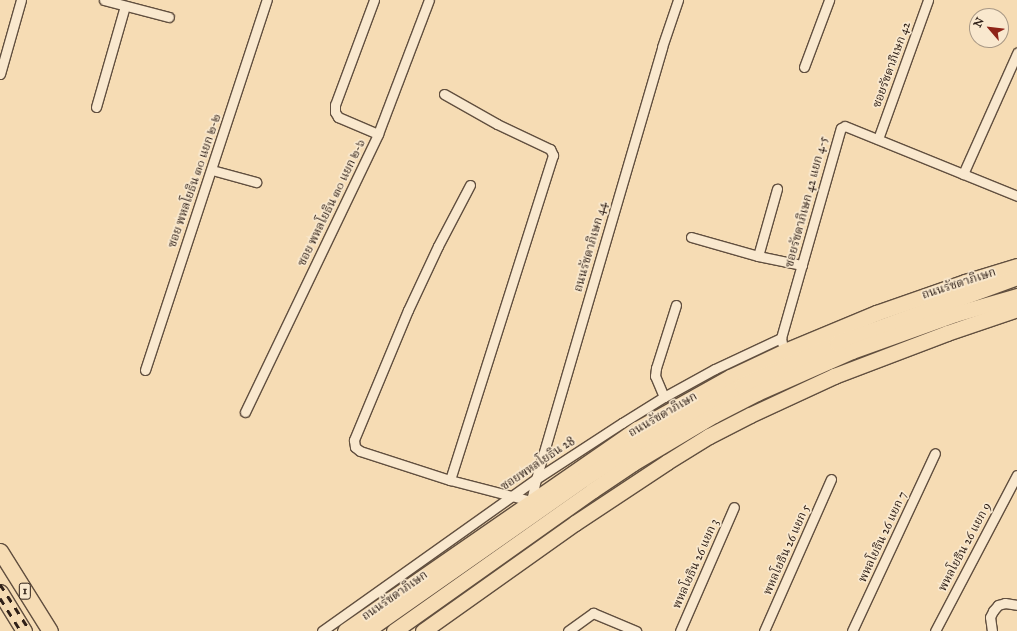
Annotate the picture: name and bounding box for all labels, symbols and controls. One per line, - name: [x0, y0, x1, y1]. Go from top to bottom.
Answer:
- north arrow: [969, 8, 1009, 48]
- text: N: [971, 15, 987, 30]
- street label: ซอยรัชดาภิเษก 42: [870, 20, 914, 110]
- street label: ซอย พหลโยธิน ๓๐ แยก ๒-๒: [165, 112, 225, 250]
- street label: ซอยรัชดาภิเษก 42 แยก 4-5: [783, 135, 831, 269]
- street label: ซอย พหลโยธิน ๓๐ แยก ๒-๖: [295, 137, 369, 269]
- street label: ถนนรัชดาภิเษก 44: [571, 200, 611, 294]
- street label: ถนนรัชดาภิเษก: [920, 265, 998, 303]
- street label: ถนนรัชดาภิเษก: [626, 389, 700, 441]
- street label: ซอยพหลโยธิน 28: [498, 434, 578, 494]
- street label: พหลโยธิน 26 แยก 7: [856, 489, 910, 585]
- street label: พหลโยธิน 26 แยก 9: [936, 500, 994, 594]
- street label: พหลโยธิน 26 แยก 5: [761, 503, 813, 597]
- street label: พหลโยธิน 26 แยก 3: [670, 517, 722, 611]
- street label: ถนนรัชดาภิเษก: [359, 568, 431, 624]
- road number: 1: [18, 582, 32, 600]

